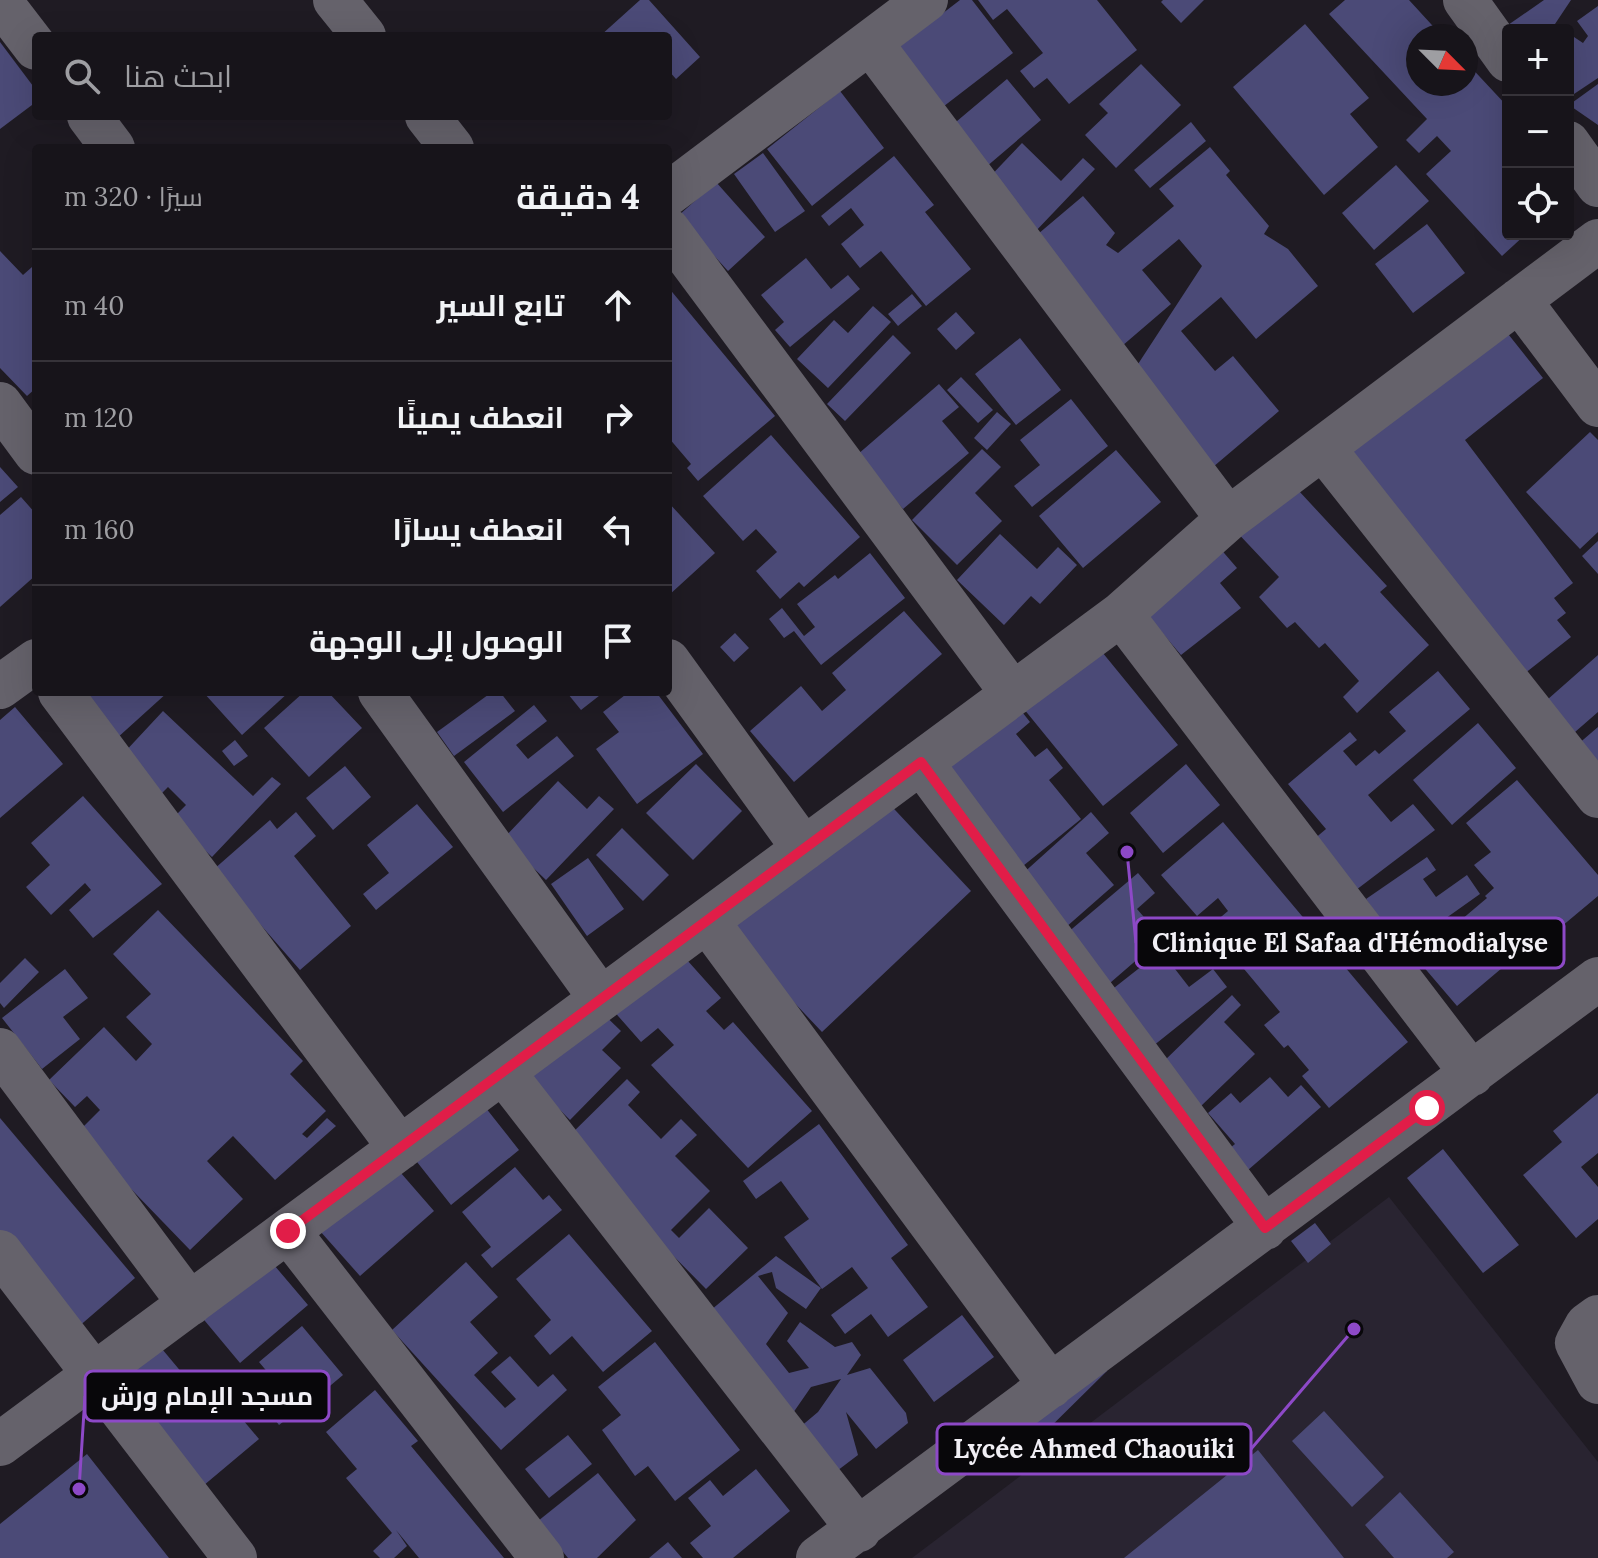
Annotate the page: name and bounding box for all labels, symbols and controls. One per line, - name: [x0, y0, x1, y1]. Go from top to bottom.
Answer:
- north arrow: [1406, 24, 1478, 96]
- map controls: [1502, 24, 1574, 240]
- button: +: [1502, 24, 1574, 96]
- search box: [32, 32, 672, 120]
- icon: search: [60, 54, 104, 98]
- text: ابحث هنا: [124, 57, 232, 95]
- button: −: [1502, 96, 1574, 168]
- button: locate: [1502, 168, 1574, 240]
- text: 4 دقيقة: [516, 175, 640, 218]
- text: سيرًا · 320 m: [64, 180, 203, 213]
- icon: ahead: [596, 283, 640, 327]
- text: تابع السير: [437, 286, 564, 324]
- text: 40 m: [64, 289, 124, 322]
- icon: right: [596, 395, 640, 439]
- text: انعطف يمينًا: [396, 398, 564, 436]
- text: 120 m: [64, 401, 134, 434]
- icon: left: [596, 507, 640, 551]
- text: انعطف يسارًا: [392, 510, 564, 548]
- text: 160 m: [64, 513, 135, 546]
- icon: arrive: [596, 619, 640, 663]
- text: الوصول إلى الوجهة: [309, 622, 564, 660]
- callout: Clinique El Safaa d'Hémodialyse: [1136, 918, 1564, 968]
- text: Clinique El Safaa d'Hémodialyse: [1152, 926, 1548, 959]
- route start: [1409, 1090, 1445, 1126]
- route end: [270, 1213, 306, 1249]
- callout: مسجد الإمام ورش: [85, 1371, 329, 1421]
- text: مسجد الإمام ورش: [101, 1379, 313, 1414]
- callout: Lycée Ahmed Chaouiki: [937, 1424, 1251, 1474]
- text: Lycée Ahmed Chaouiki: [953, 1432, 1235, 1465]

